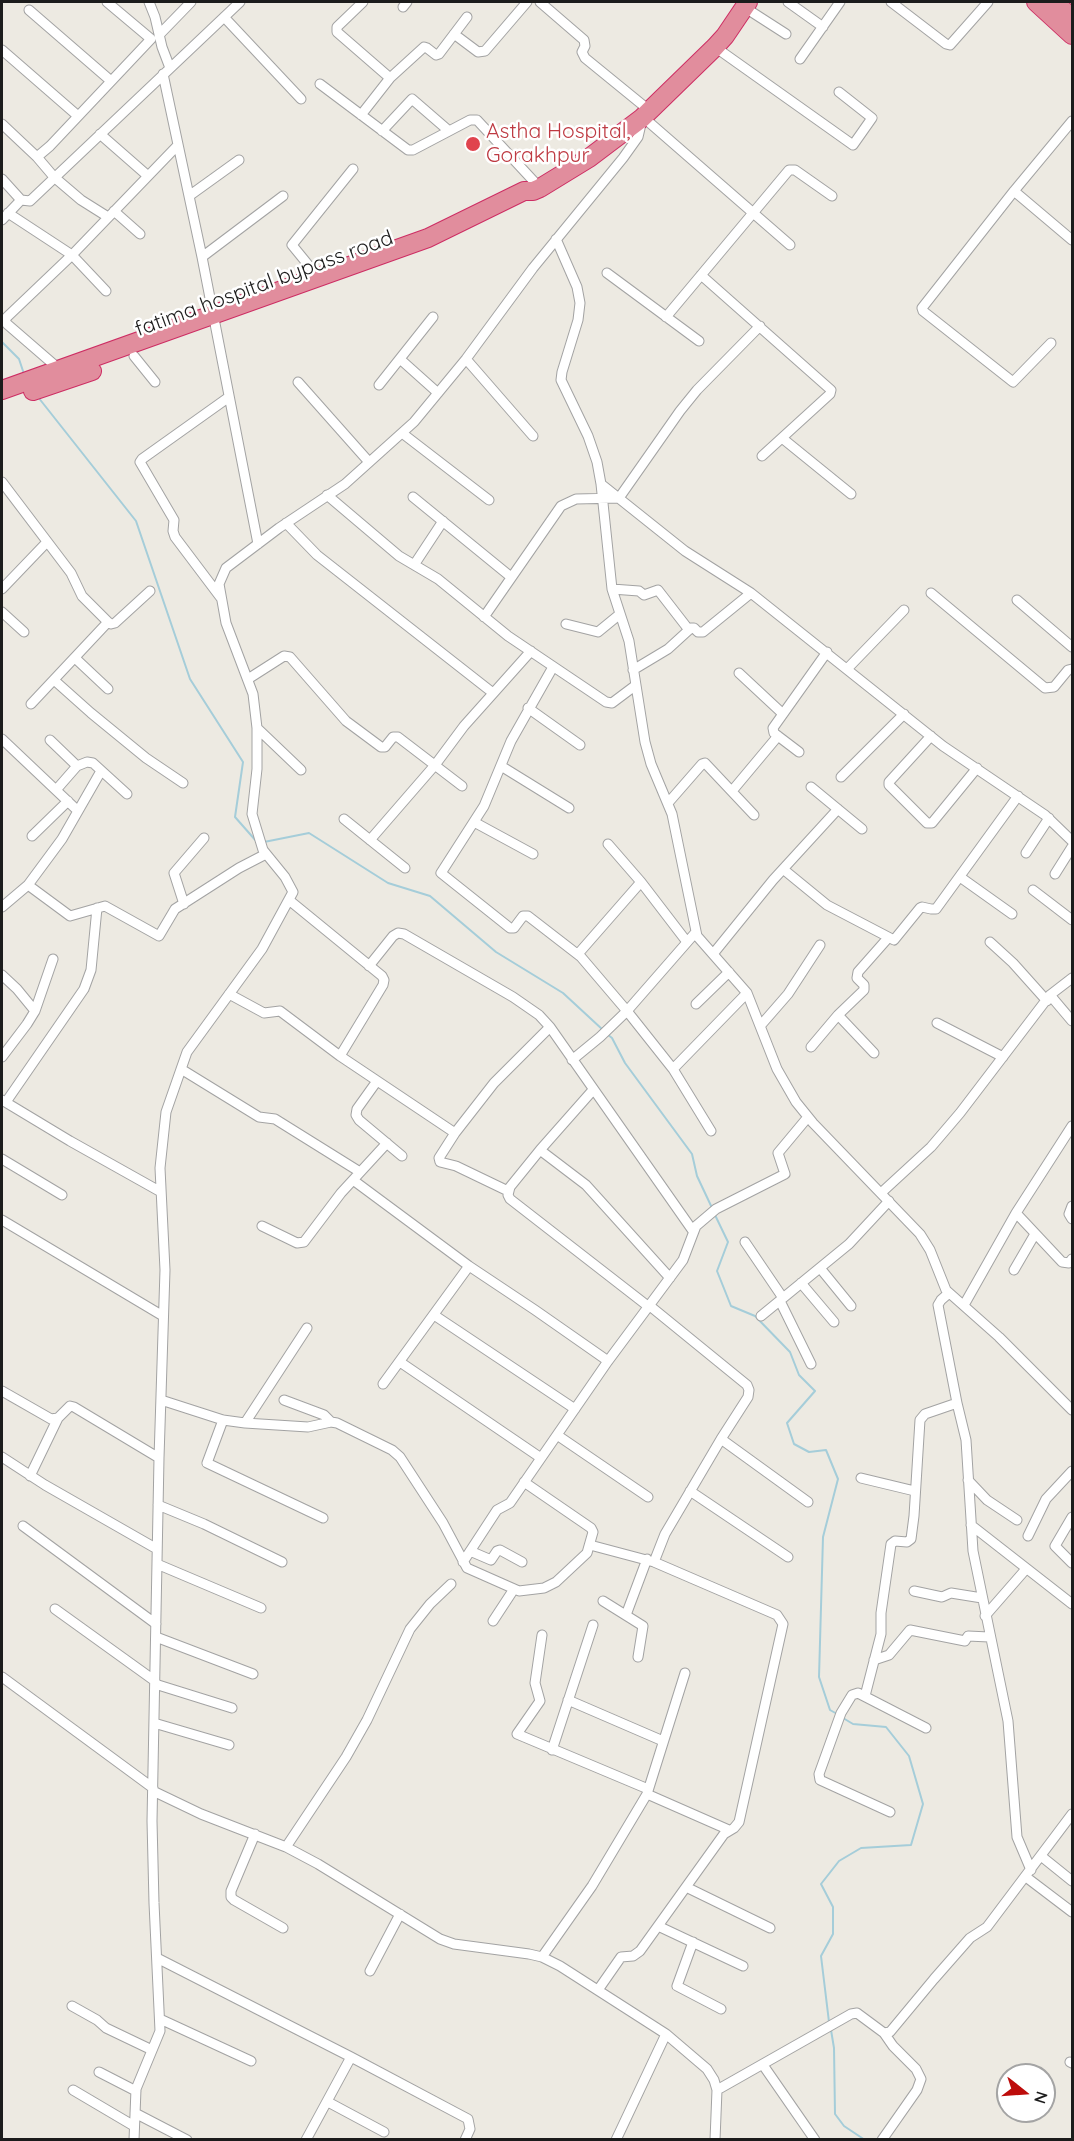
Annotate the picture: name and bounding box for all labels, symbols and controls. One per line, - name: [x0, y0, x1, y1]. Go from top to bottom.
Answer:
- place label: Astha Hospital, Gorakhpur: [486, 119, 631, 169]
- marker: Astha Hospital, Gorakhpur: [464, 135, 482, 153]
- street label: fatima hospital bypass road: [131, 225, 397, 343]
- north arrow: [996, 2063, 1056, 2123]
- text: N: [1030, 2089, 1053, 2106]

